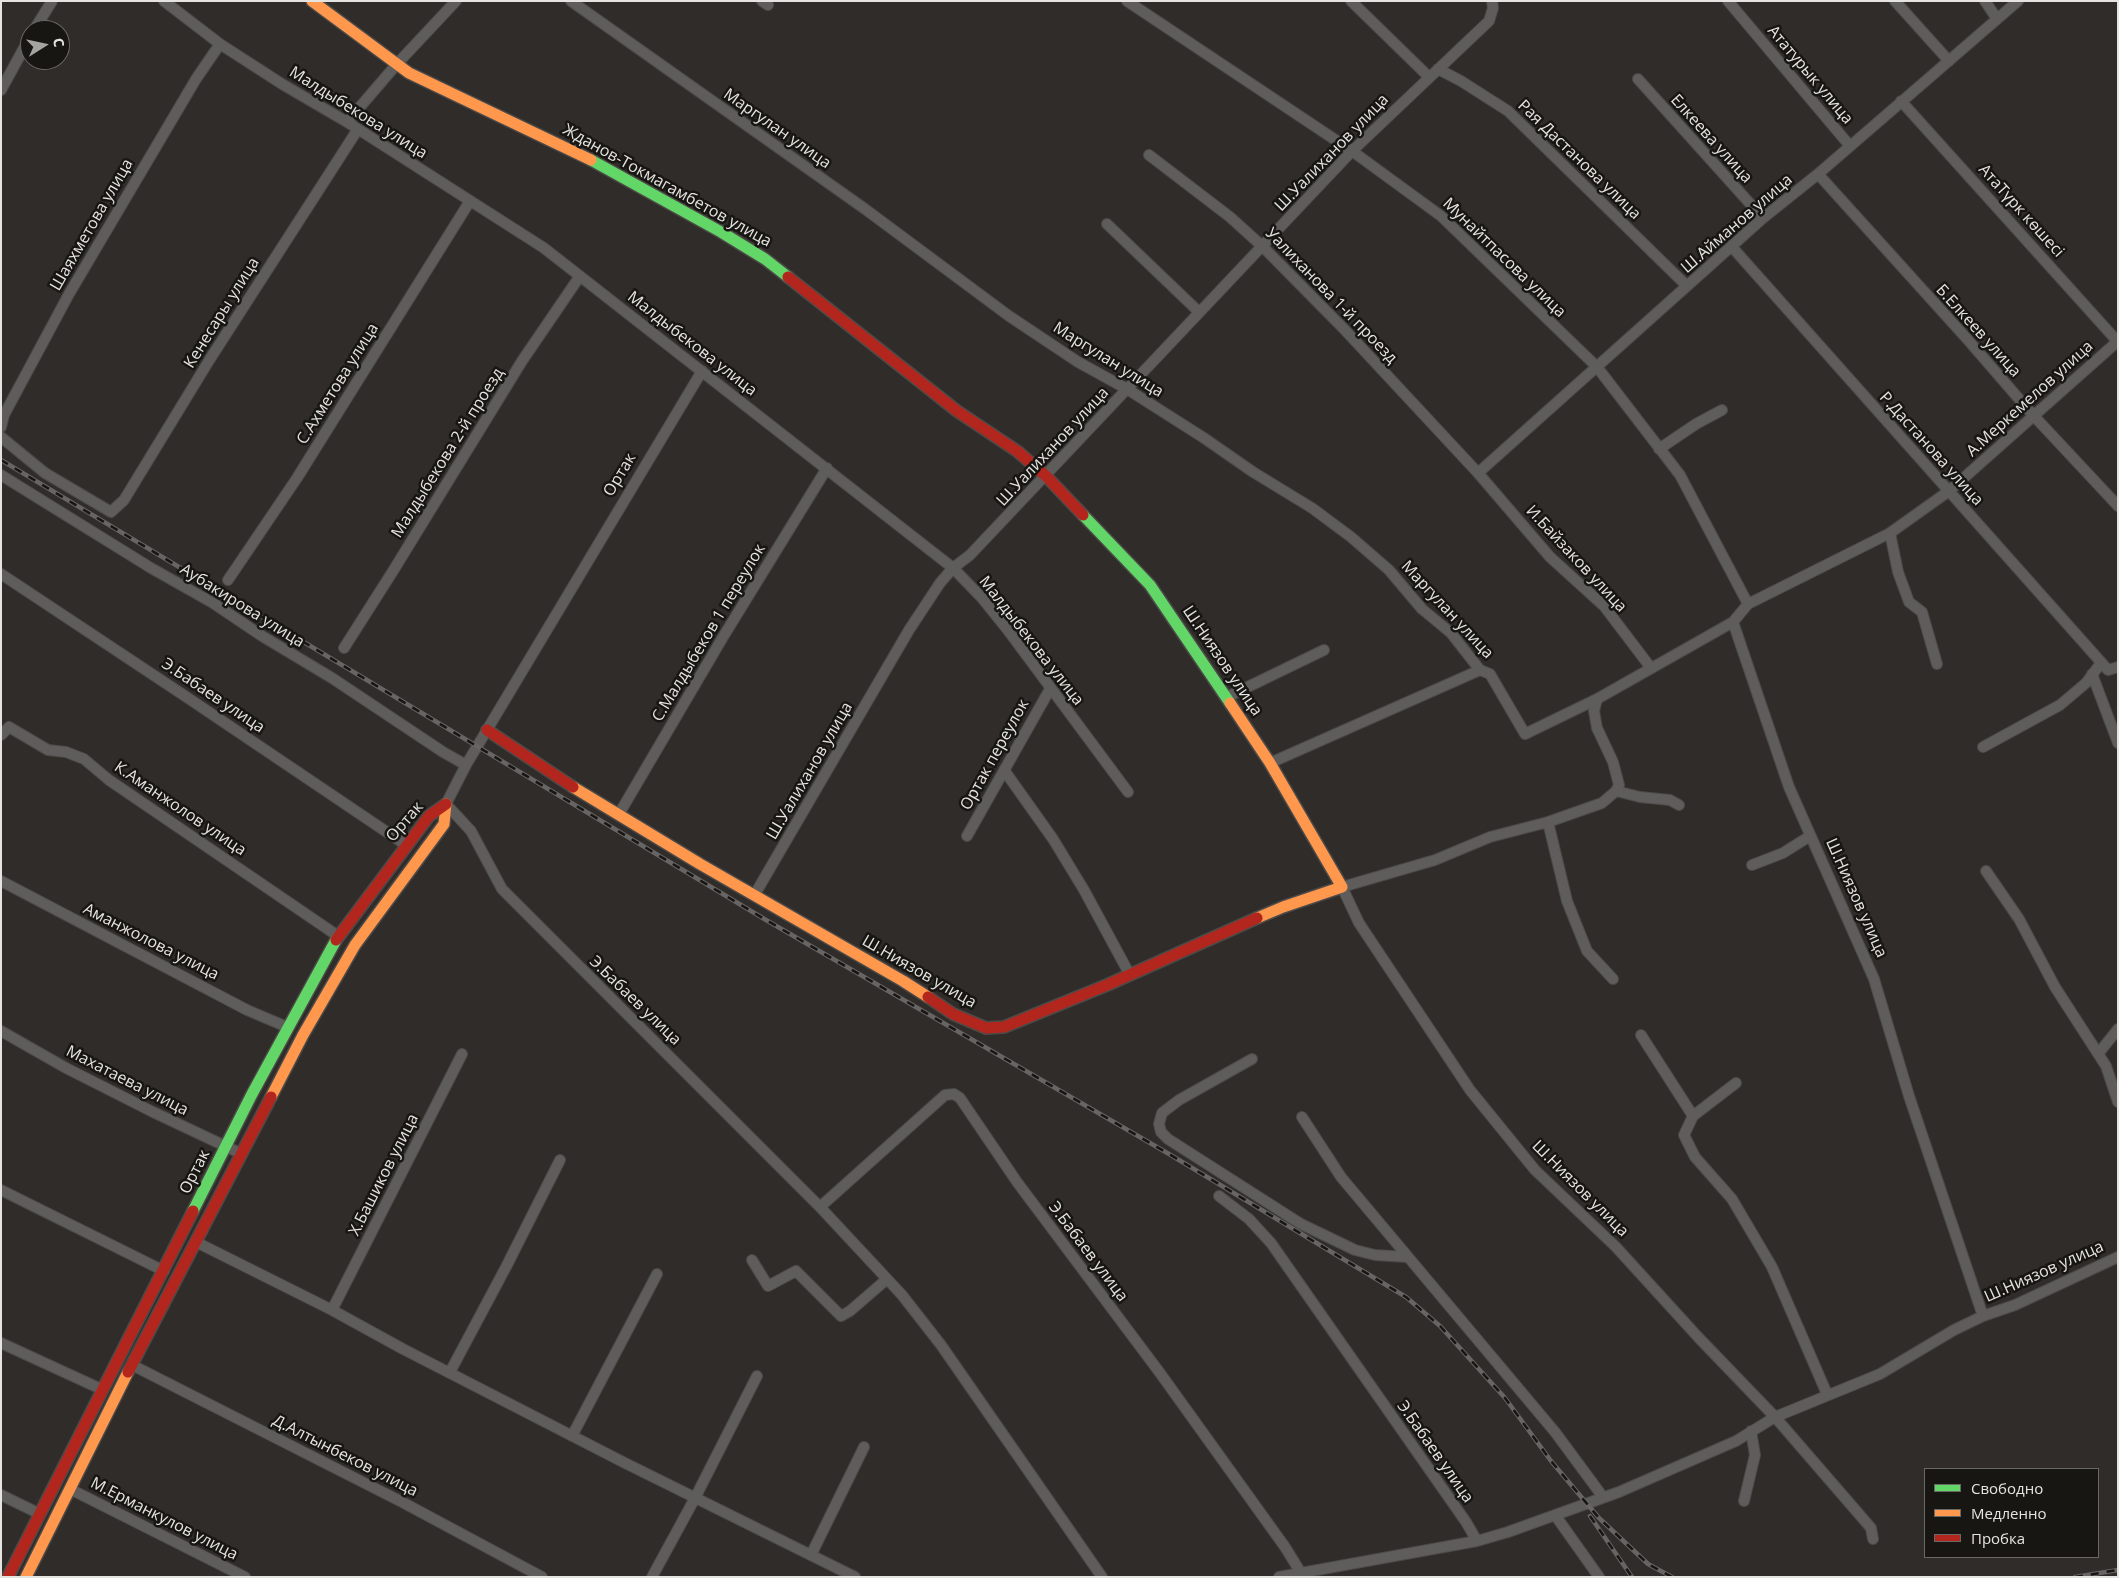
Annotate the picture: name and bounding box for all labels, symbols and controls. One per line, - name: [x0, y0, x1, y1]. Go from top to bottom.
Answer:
- north arrow: [20, 20, 70, 70]
- street label: Ататурык улица: [1763, 22, 1857, 128]
- text: С: [49, 36, 69, 49]
- street label: Малдыбекова улица: [286, 63, 430, 163]
- street label: Маргулан улица: [720, 85, 834, 173]
- street label: Ш.Уалиханов улица: [1271, 90, 1393, 216]
- street label: Елкеева улица: [1666, 91, 1756, 187]
- street label: Рая Дастанова улица: [1513, 96, 1645, 224]
- street label: Жданов-Токмагамбетов улица: [559, 120, 775, 252]
- street label: Шаяхметова улица: [46, 156, 138, 294]
- street label: АтаТүрк көшесі: [1974, 161, 2068, 261]
- street label: Ш.Айманов улица: [1678, 171, 1796, 277]
- street label: Мунайтпасова улица: [1438, 194, 1570, 322]
- street label: Уалиханова 1-й проезд: [1261, 224, 1401, 368]
- street label: Кенесары улица: [180, 254, 264, 372]
- street label: Б.Елкеев улица: [1931, 281, 2025, 381]
- street label: Малдыбекова улица: [624, 288, 760, 400]
- street label: Маргулан улица: [1049, 318, 1167, 402]
- street label: С.Ахметова улица: [293, 320, 383, 448]
- street label: А.Меркемелов улица: [1963, 337, 2097, 461]
- street label: Малдыбекова 2-й проезд: [388, 365, 508, 541]
- street label: Ш.Уалиханов улица: [993, 384, 1113, 510]
- street label: Р.Дастанова улица: [1875, 388, 1987, 510]
- street label: Ортак: [600, 450, 640, 500]
- street label: И.Байзаков улица: [1521, 502, 1631, 616]
- street label: С.Малдыбеков 1 переулок: [648, 541, 770, 725]
- street label: Маргулан улица: [1397, 557, 1497, 663]
- street label: Аубакирова улица: [176, 560, 308, 652]
- street label: Малдыбекова улица: [975, 573, 1087, 709]
- street label: Ш.Ниязов улица: [1178, 602, 1266, 720]
- street label: Э.Бабаев улица: [158, 655, 268, 737]
- street label: Ортак переулок: [957, 696, 1033, 814]
- street label: Ш.Уалиханов улица: [763, 699, 857, 843]
- street label: К.Аманжолов улица: [111, 758, 249, 860]
- street label: Ортак: [382, 798, 428, 846]
- street label: Ш.Ниязов улица: [1821, 835, 1891, 961]
- street label: Аманжолова улица: [80, 900, 222, 984]
- street label: Ш.Ниязов улица: [859, 932, 979, 1012]
- street label: Э.Бабаев улица: [585, 952, 685, 1050]
- street label: Махатаева улица: [63, 1042, 191, 1120]
- street label: Х.Башиков улица: [345, 1111, 423, 1239]
- street label: Ш.Ниязов улица: [1528, 1137, 1632, 1241]
- street label: Ортак: [176, 1147, 214, 1197]
- street label: Э.Бабаев улица: [1044, 1198, 1132, 1306]
- street label: Ш.Ниязов улица: [1981, 1237, 2107, 1307]
- street label: Э.Бабаев улица: [1393, 1397, 1477, 1507]
- street label: Д.Алтынбеков улица: [269, 1411, 421, 1501]
- legend: [1924, 1468, 2099, 1558]
- street label: М.Ерманкулов улица: [87, 1474, 241, 1564]
- text: Свободно: [1971, 1478, 2043, 1498]
- text: Медленно: [1971, 1503, 2047, 1523]
- text: Пробка: [1971, 1528, 2025, 1548]

